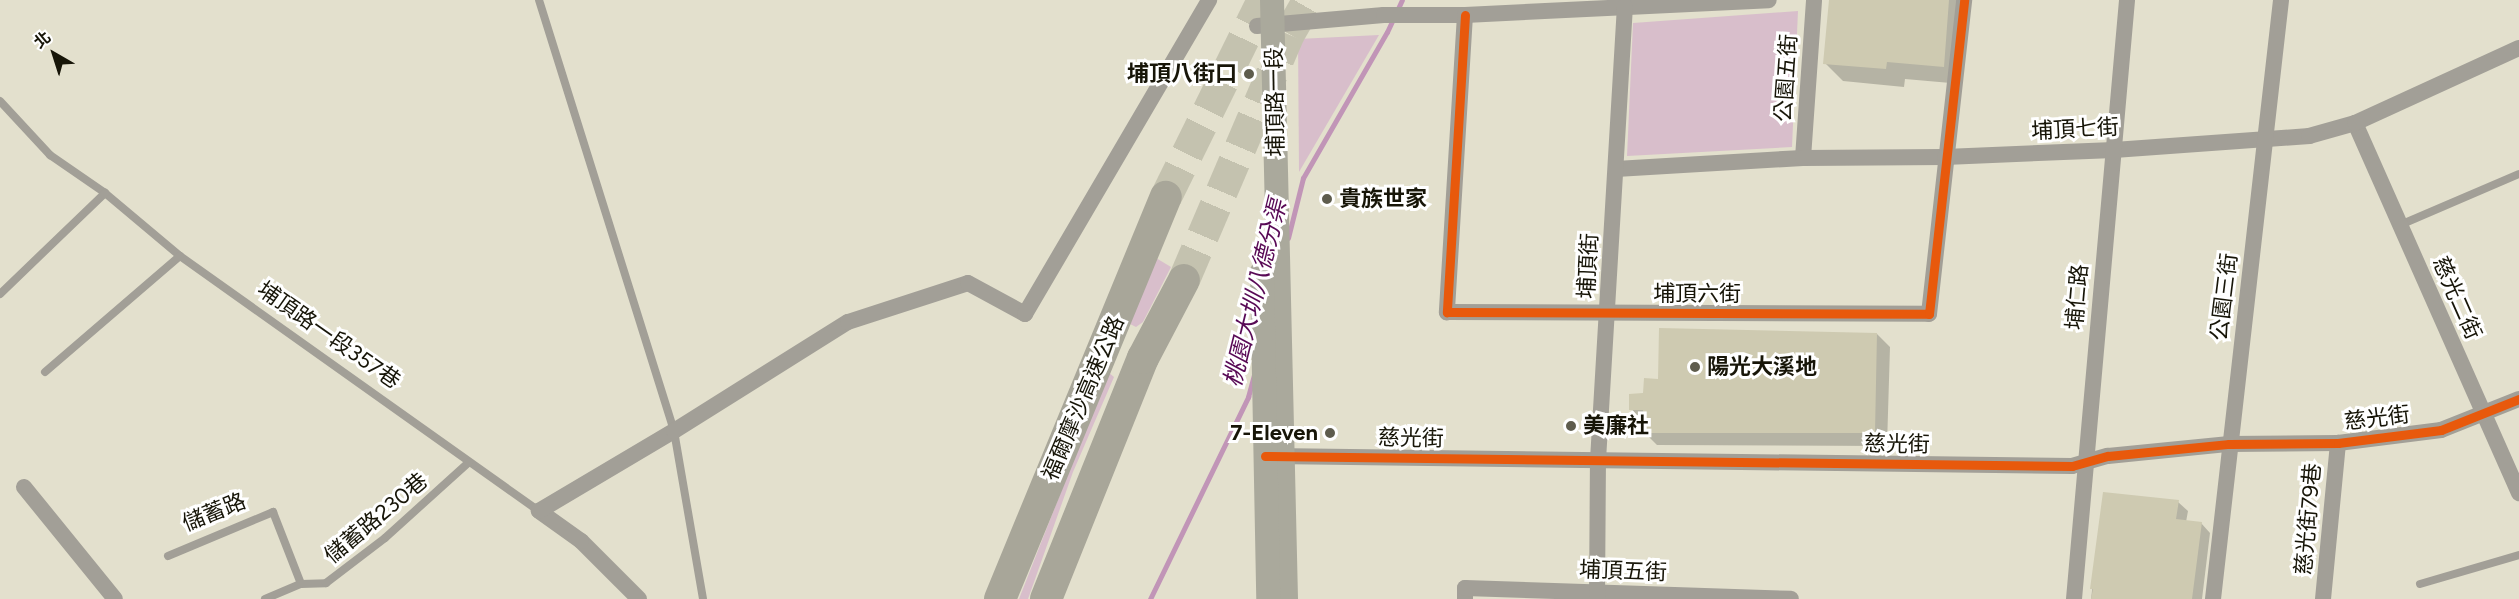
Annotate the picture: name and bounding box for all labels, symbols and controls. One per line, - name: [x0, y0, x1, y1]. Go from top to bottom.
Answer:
- north arrow: [24, 24, 84, 84]
- text: 北: [30, 27, 55, 52]
- street label: 公園五街: [1770, 33, 1802, 123]
- street label: 埔頂路一段: [1261, 47, 1289, 157]
- place label: 埔頂八街口: [1127, 61, 1237, 87]
- marker: 埔頂八街口: [1242, 67, 1256, 81]
- street label: 埔頂七街: [2030, 114, 2120, 144]
- place label: 貴族世家: [1339, 186, 1427, 212]
- marker: 貴族世家: [1320, 192, 1334, 206]
- water label: 桃園大圳八德分渠: [1218, 196, 1292, 390]
- street label: 埔頂街: [1573, 232, 1603, 300]
- street label: 公園三街: [2206, 252, 2242, 342]
- street label: 慈光二街: [2427, 252, 2487, 344]
- street label: 埔仁路: [2061, 263, 2093, 331]
- street label: 埔頂路一段357巷: [252, 276, 406, 394]
- street label: 埔頂六街: [1653, 281, 1741, 307]
- street label: 福爾摩沙高速公路: [1036, 312, 1130, 484]
- place label: 陽光大溪地: [1707, 354, 1817, 380]
- marker: 陽光大溪地: [1688, 360, 1702, 374]
- street label: 慈光街: [2343, 401, 2411, 435]
- place label: 美廉社: [1583, 413, 1649, 439]
- marker: 美廉社: [1564, 419, 1578, 433]
- place label: 7-Eleven: [1230, 420, 1318, 446]
- street label: 慈光街: [1378, 424, 1444, 452]
- marker: 7-Eleven: [1323, 426, 1337, 440]
- street label: 慈光街: [1864, 430, 1930, 458]
- street label: 慈光街79巷: [2290, 462, 2326, 576]
- street label: 儲蓄路230巷: [319, 467, 433, 569]
- street label: 儲蓄路: [178, 487, 250, 537]
- street label: 埔頂五街: [1579, 556, 1667, 586]

